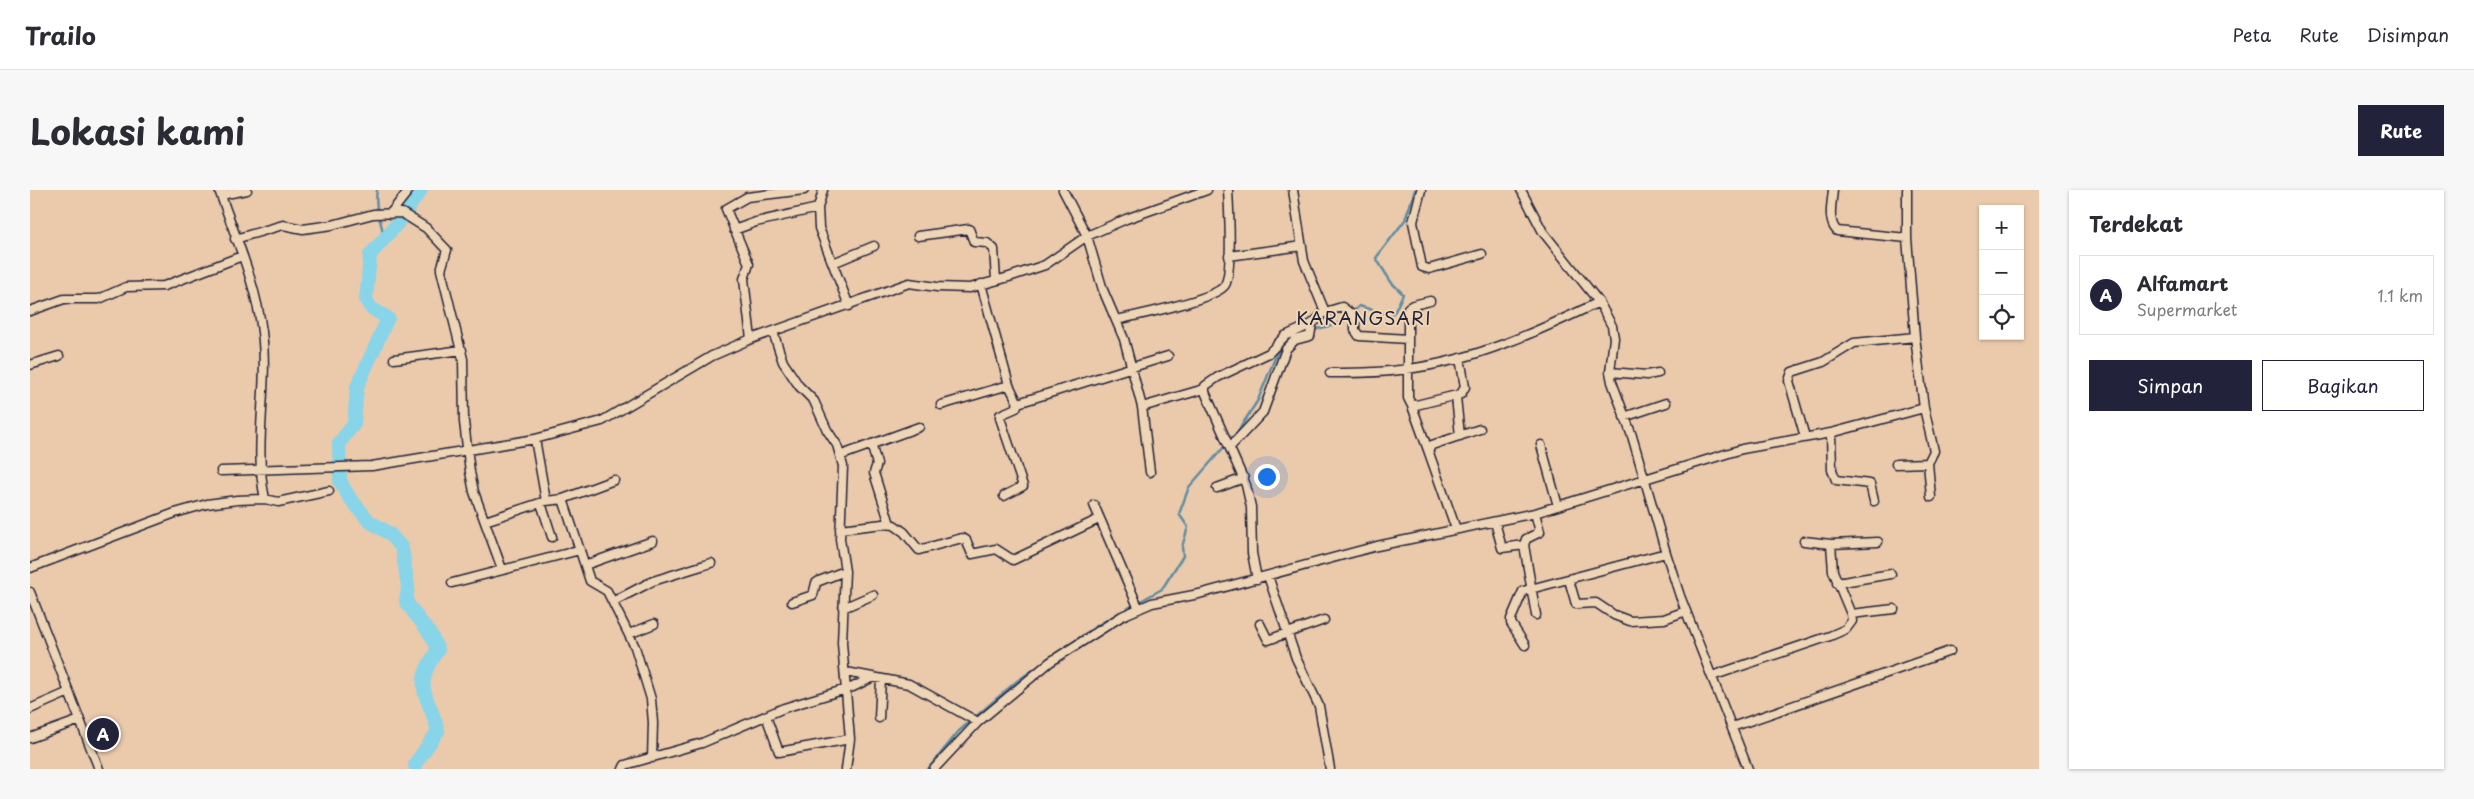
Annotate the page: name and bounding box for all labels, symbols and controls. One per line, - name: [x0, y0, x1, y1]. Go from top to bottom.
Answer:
- text: Trailo: [25, 17, 96, 53]
- text: Peta: [2232, 21, 2271, 48]
- text: Rute: [2299, 21, 2339, 48]
- text: Disimpan: [2367, 21, 2449, 48]
- text: Lokasi kami: [30, 104, 245, 157]
- button: Rute: [2358, 105, 2444, 156]
- map controls: [1979, 205, 2024, 340]
- button: +: [1979, 205, 2024, 250]
- text: Terdekat: [2089, 207, 2183, 239]
- button: −: [1979, 250, 2024, 295]
- text: Alfamart: [2137, 269, 2229, 297]
- text: A: [2100, 283, 2112, 307]
- text: 1.1 km: [2377, 283, 2423, 307]
- button: locate: [1979, 295, 2024, 340]
- text: Supermarket: [2137, 297, 2237, 321]
- district label: KARANGSARI: [1296, 304, 1432, 331]
- button: Simpan: [2089, 360, 2252, 411]
- button: Bagikan: [2262, 360, 2424, 411]
- your location: [1254, 464, 1280, 490]
- pin: A: [87, 715, 119, 753]

